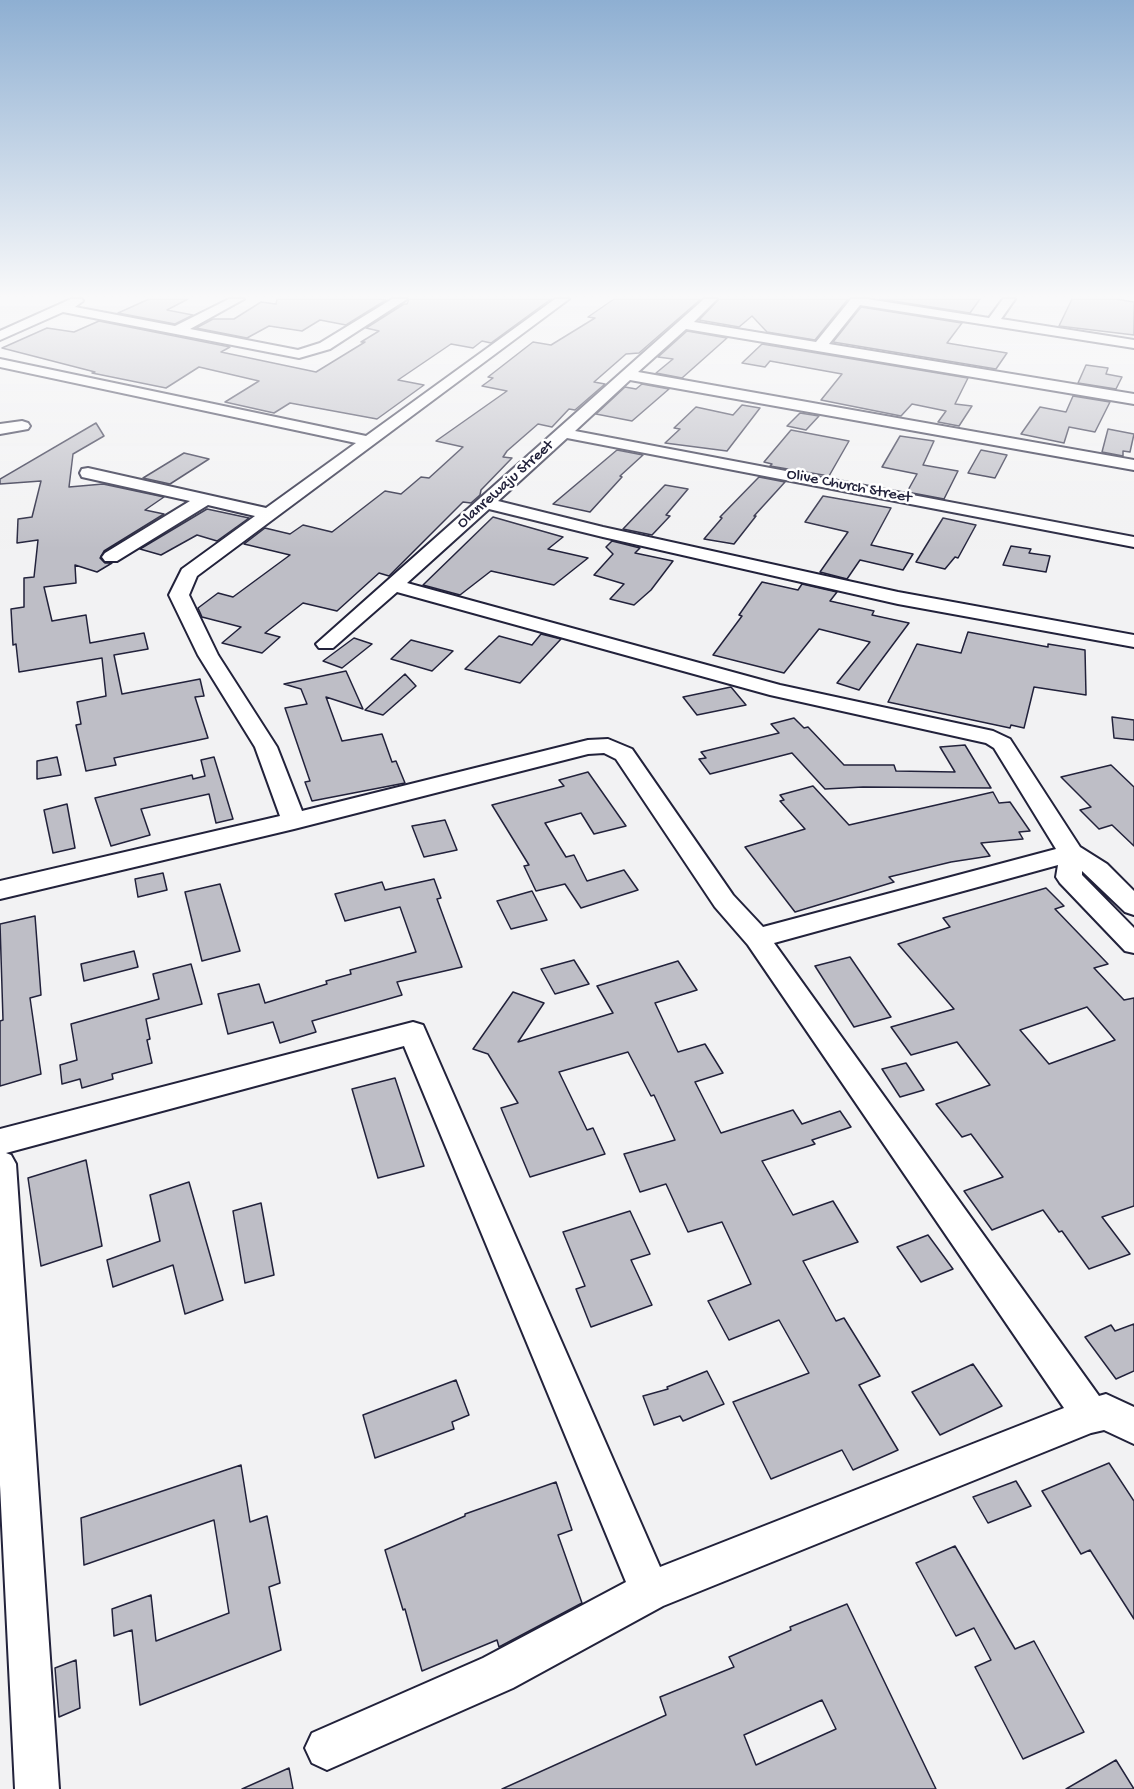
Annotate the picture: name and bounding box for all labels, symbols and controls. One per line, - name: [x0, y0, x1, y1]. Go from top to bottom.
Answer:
- street label: Olanrewaju Street: [454, 437, 558, 533]
- street label: Olive Church Street: [785, 465, 913, 509]

